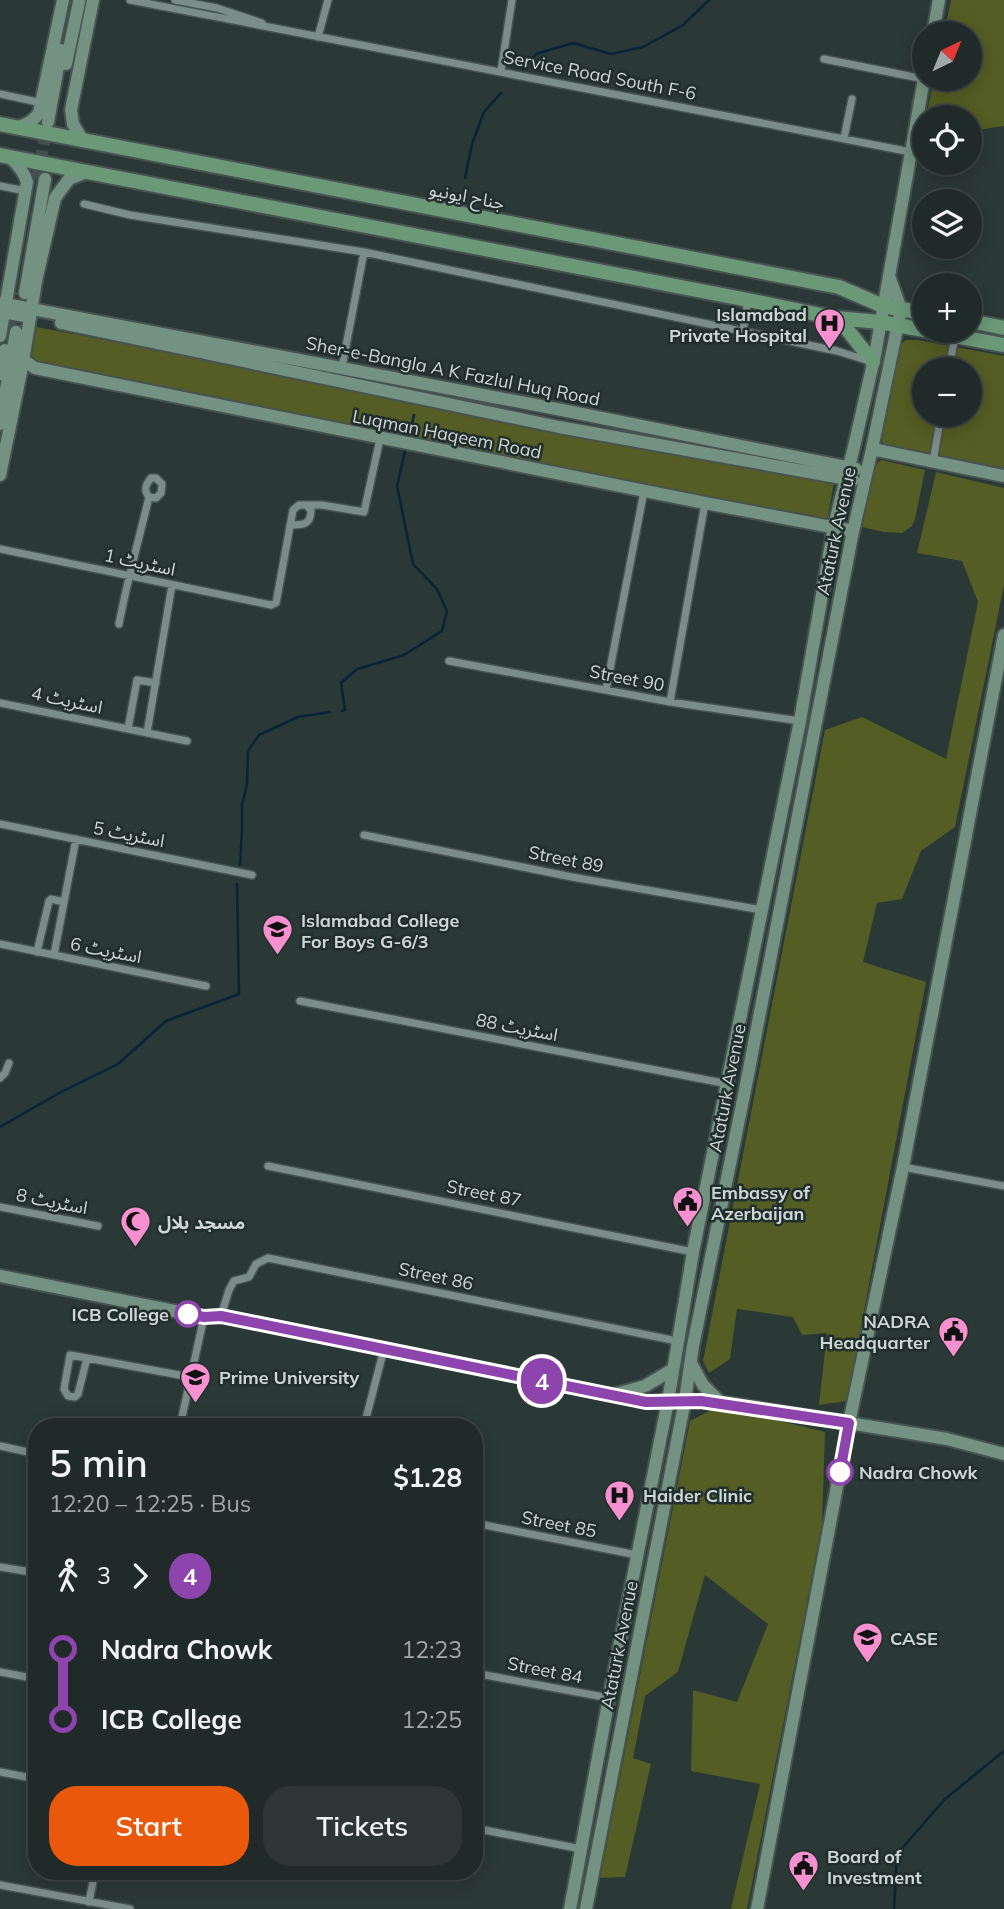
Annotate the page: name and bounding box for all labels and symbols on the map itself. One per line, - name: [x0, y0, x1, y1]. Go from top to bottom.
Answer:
- north arrow: [912, 21, 982, 91]
- street label: Service Road South F-6: [502, 45, 698, 105]
- street label: جناح ایونیو: [427, 177, 507, 217]
- place label: Islamabad Private Hospital: [669, 303, 807, 347]
- hospital icon: Islamabad Private Hospital: [813, 307, 847, 351]
- street label: Sher-e-Bangla A K Fazlul Huq Road: [304, 331, 602, 411]
- street label: Luqman Haqeem Road: [350, 404, 544, 464]
- street label: Ataturk Avenue: [811, 465, 861, 597]
- street label: اسٹریٹ 1: [102, 543, 178, 581]
- street label: Street 90: [587, 659, 667, 697]
- street label: اسٹریٹ 4: [29, 681, 105, 719]
- street label: اسٹریٹ 5: [91, 816, 167, 852]
- street label: Street 89: [526, 840, 606, 878]
- place label: Islamabad College For Boys G-6/3: [301, 909, 460, 953]
- school or university icon: Islamabad College For Boys G-6/3: [261, 913, 295, 957]
- street label: اسٹریٹ 6: [68, 932, 144, 968]
- street label: اسٹریٹ 88: [474, 1008, 560, 1046]
- street label: Ataturk Avenue: [703, 1022, 751, 1154]
- street label: Street 87: [444, 1174, 524, 1212]
- place label: Embassy of Azerbaijan: [711, 1181, 810, 1225]
- street label: اسٹریٹ 8: [14, 1183, 90, 1219]
- public building icon: Embassy of Azerbaijan: [671, 1185, 705, 1229]
- mosque icon: مسجد بلال: [118, 1205, 152, 1249]
- place label: مسجد بلال: [158, 1211, 245, 1234]
- street label: Street 86: [396, 1257, 476, 1295]
- marker: ICB College: [175, 1301, 201, 1327]
- place label: ICB College: [72, 1303, 169, 1326]
- place label: NADRA Headquarter: [820, 1310, 931, 1354]
- public building icon: NADRA Headquarter: [936, 1314, 970, 1358]
- line badge: 4: [519, 1358, 565, 1404]
- school or university icon: Prime University: [179, 1360, 213, 1404]
- place label: Prime University: [219, 1366, 360, 1389]
- marker: Nadra Chowk: [827, 1459, 853, 1485]
- place label: Nadra Chowk: [859, 1461, 979, 1484]
- hospital icon: Haider Clinic: [603, 1478, 637, 1522]
- place label: Haider Clinic: [643, 1484, 752, 1507]
- street label: Street 85: [519, 1505, 599, 1543]
- street label: Ataturk Avenue: [595, 1579, 643, 1711]
- school or university icon: CASE: [850, 1621, 884, 1665]
- place label: CASE: [890, 1627, 938, 1650]
- street label: Street 84: [505, 1651, 585, 1689]
- place label: Board of Investment: [827, 1845, 922, 1889]
- public building icon: Board of Investment: [787, 1849, 821, 1893]

